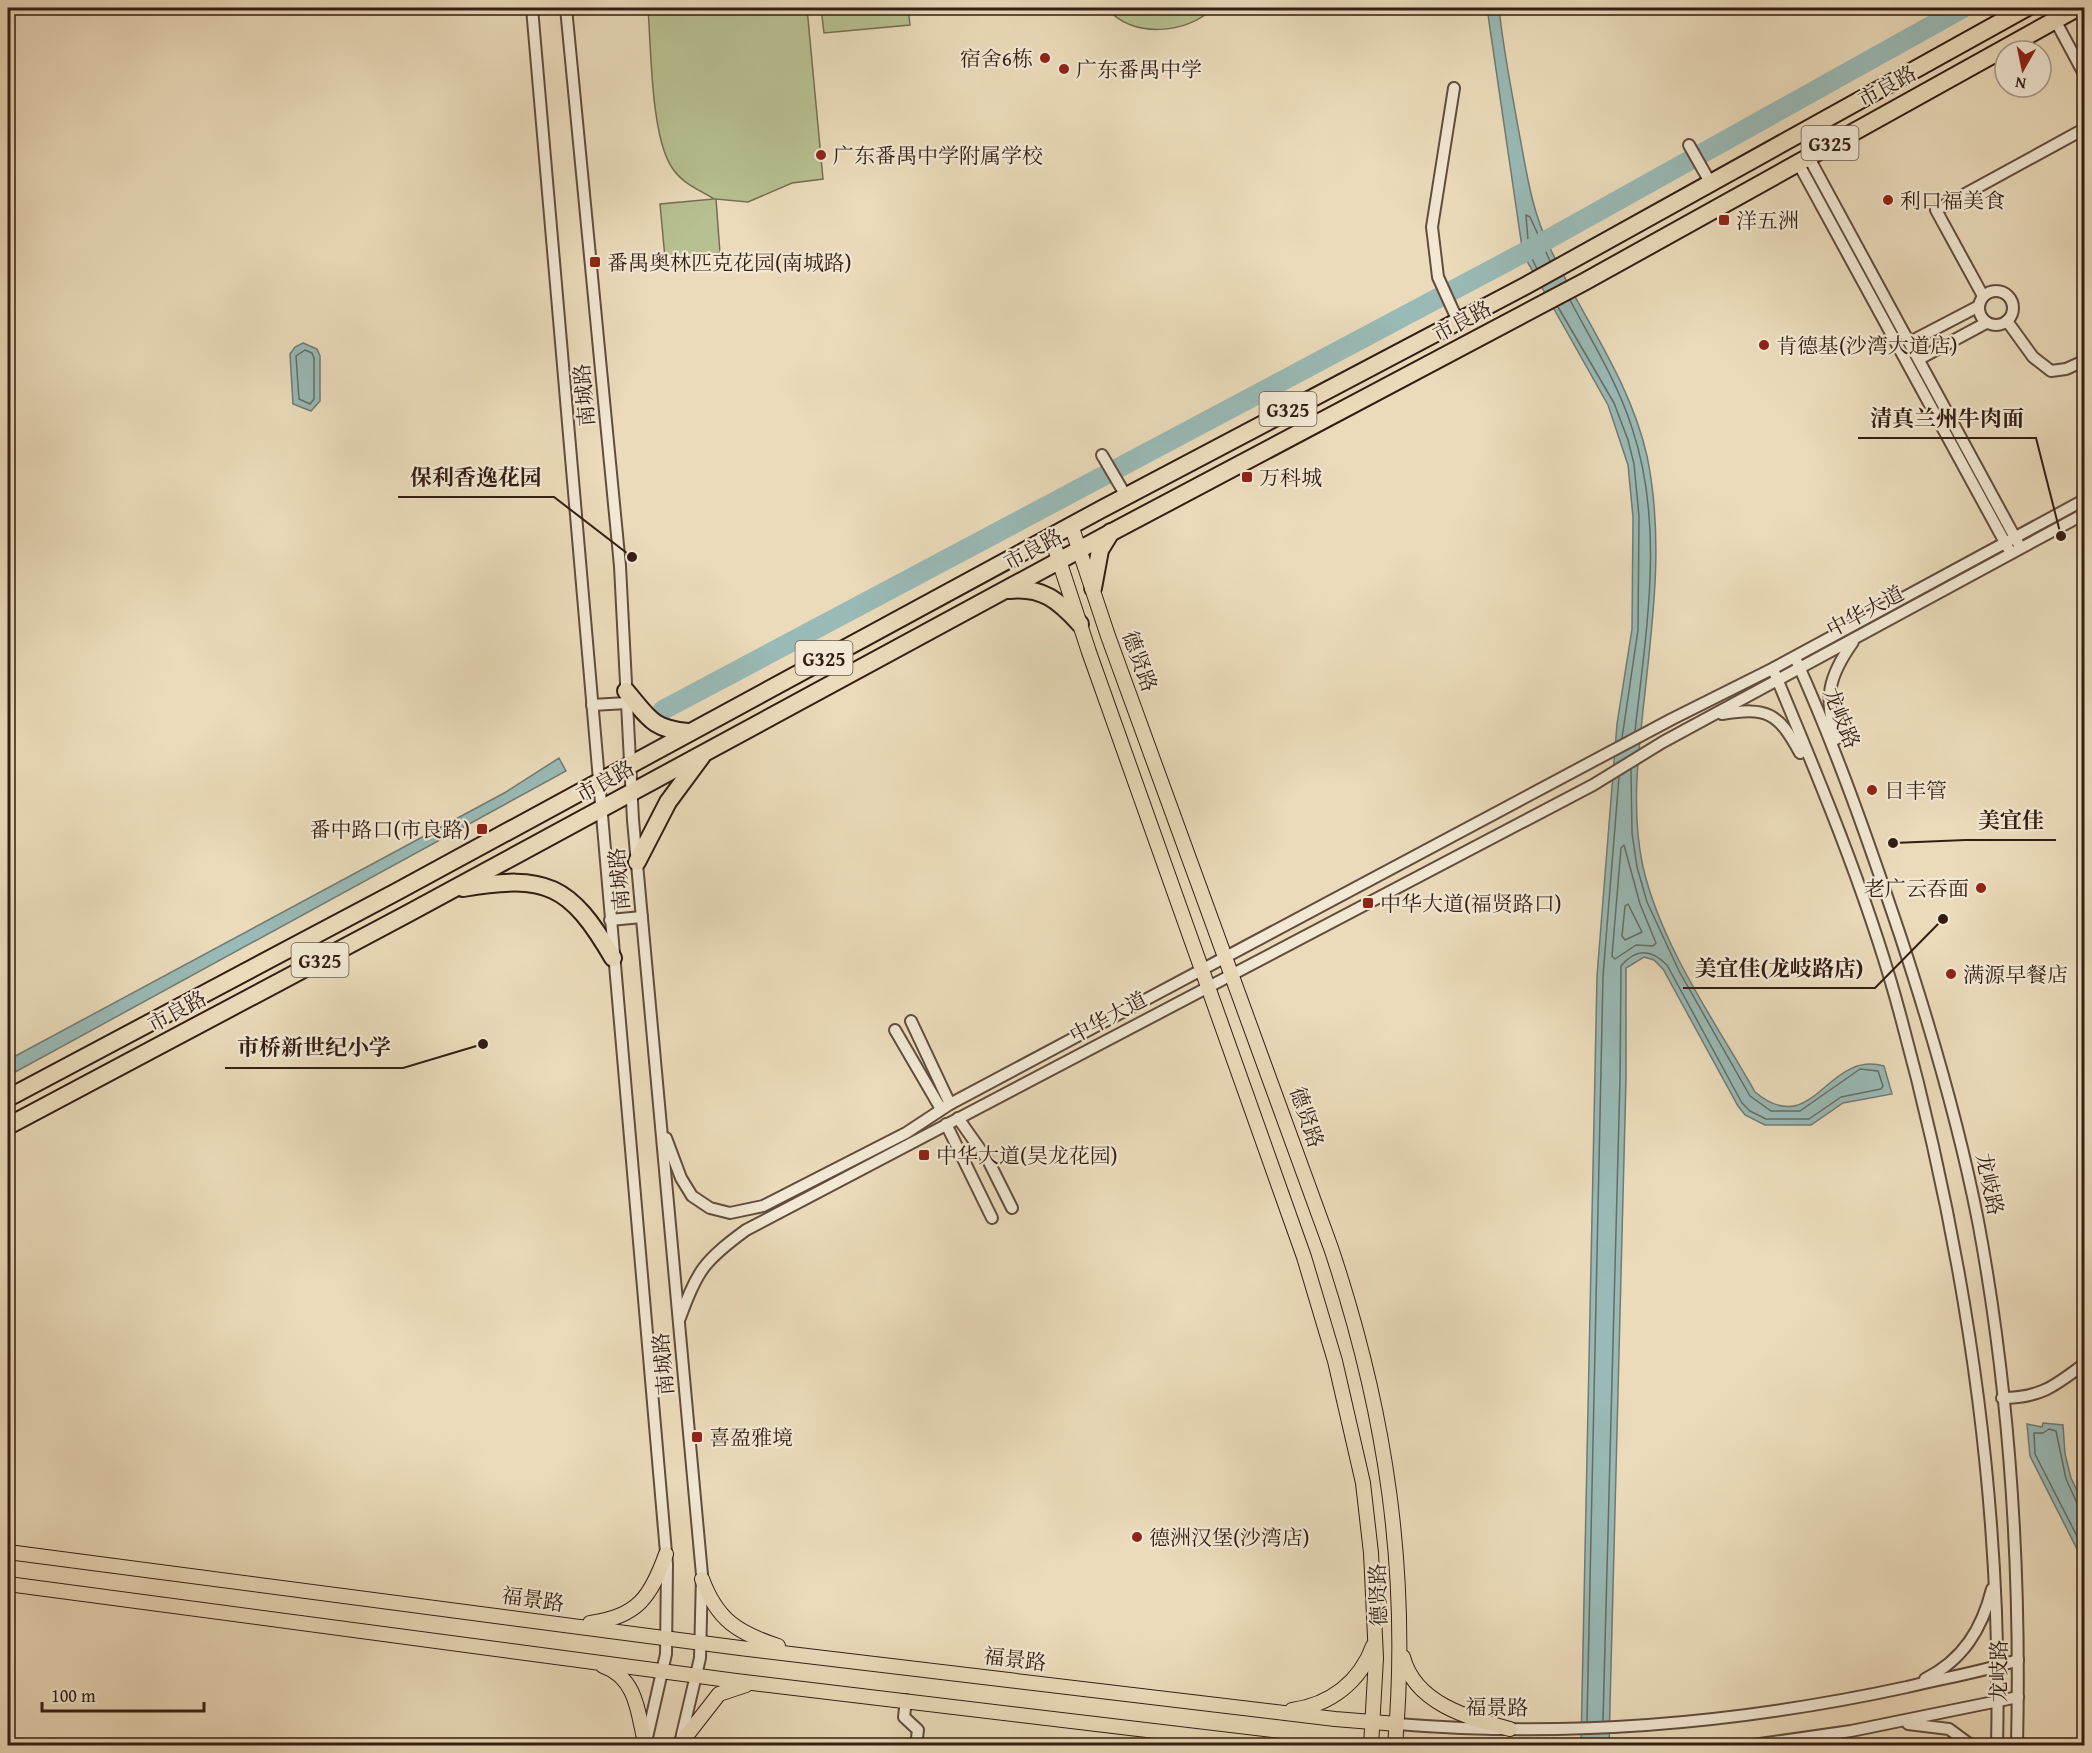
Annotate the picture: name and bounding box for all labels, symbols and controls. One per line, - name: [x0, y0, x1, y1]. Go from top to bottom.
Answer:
- north arrow: [1993, 39, 2053, 99]
- place label: 宿舍6栋: [960, 43, 1033, 74]
- marker: 宿舍6栋: [1038, 51, 1052, 65]
- place label: 广东番禺中学: [1076, 54, 1202, 85]
- street label: 市良路: [1852, 57, 1922, 115]
- marker: 广东番禺中学: [1057, 62, 1071, 76]
- text: N: [2013, 71, 2028, 97]
- road number: G325: [1802, 126, 1858, 160]
- place label: 广东番禺中学附属学校: [833, 140, 1043, 171]
- marker: 广东番禺中学附属学校: [814, 148, 828, 162]
- place label: 利口福美食: [1900, 185, 2005, 216]
- marker: 利口福美食: [1881, 193, 1895, 207]
- place label: 洋五洲: [1736, 205, 1799, 236]
- marker: 洋五洲: [1717, 213, 1731, 227]
- place label: 番禺奥林匹克花园(南城路): [607, 247, 852, 278]
- marker: 番禺奥林匹克花园(南城路): [588, 255, 602, 269]
- street label: 市良路: [1427, 293, 1497, 349]
- place label: 肯德基(沙湾大道店): [1776, 330, 1958, 361]
- marker: 肯德基(沙湾大道店): [1757, 338, 1771, 352]
- street label: 南城路: [566, 362, 602, 428]
- road number: G325: [1260, 392, 1316, 426]
- callout: 清真兰州牛肉面: [1858, 398, 2036, 438]
- text: 清真兰州牛肉面: [1870, 402, 2024, 434]
- callout: 保利香逸花园: [398, 457, 554, 497]
- text: 保利香逸花园: [410, 461, 542, 493]
- place label: 万科城: [1259, 462, 1322, 493]
- marker: 万科城: [1240, 470, 1254, 484]
- street label: 市良路: [998, 521, 1068, 577]
- street label: 中华大道: [1821, 578, 1909, 644]
- street label: 德贤路: [1115, 626, 1165, 696]
- road number: G325: [796, 641, 852, 675]
- street label: 龙岐路: [1816, 683, 1868, 753]
- street label: 市良路: [570, 752, 640, 810]
- place label: 日丰管: [1884, 775, 1947, 806]
- marker: 日丰管: [1865, 783, 1879, 797]
- callout: 美宜佳: [1966, 800, 2056, 840]
- text: 美宜佳: [1978, 804, 2044, 836]
- place label: 番中路口(市良路): [309, 814, 470, 845]
- marker: 番中路口(市良路): [475, 822, 489, 836]
- street label: 南城路: [601, 846, 637, 912]
- place label: 老广云吞面: [1864, 873, 1969, 904]
- marker: 老广云吞面: [1974, 881, 1988, 895]
- place label: 中华大道(福贤路口): [1380, 888, 1562, 919]
- marker: 中华大道(福贤路口): [1361, 896, 1375, 910]
- road number: G325: [292, 943, 348, 977]
- callout: 美宜佳(龙岐路店): [1683, 948, 1875, 988]
- text: 美宜佳(龙岐路店): [1695, 952, 1863, 984]
- place label: 满源早餐店: [1963, 959, 2068, 990]
- marker: 满源早餐店: [1944, 967, 1958, 981]
- street label: 市良路: [142, 983, 212, 1039]
- street label: 中华大道: [1064, 984, 1152, 1050]
- callout: 市桥新世纪小学: [225, 1028, 403, 1068]
- text: 市桥新世纪小学: [237, 1031, 391, 1063]
- street label: 德贤路: [1282, 1082, 1332, 1152]
- place label: 中华大道(昊龙花园): [936, 1140, 1118, 1171]
- marker: 中华大道(昊龙花园): [917, 1148, 931, 1162]
- street label: 龙岐路: [1968, 1150, 2012, 1218]
- street label: 南城路: [645, 1331, 681, 1397]
- place label: 喜盈雅境: [709, 1422, 793, 1453]
- marker: 喜盈雅境: [690, 1430, 704, 1444]
- place label: 德洲汉堡(沙湾店): [1149, 1522, 1310, 1553]
- marker: 德洲汉堡(沙湾店): [1130, 1530, 1144, 1544]
- street label: 德贤路: [1361, 1563, 1395, 1627]
- street label: 福景路: [500, 1579, 566, 1619]
- street label: 福景路: [982, 1640, 1048, 1678]
- street label: 龙岐路: [1983, 1640, 2014, 1703]
- scale bar: [42, 1675, 204, 1713]
- text: 100 m: [51, 1682, 96, 1709]
- street label: 福景路: [1465, 1691, 1529, 1723]

